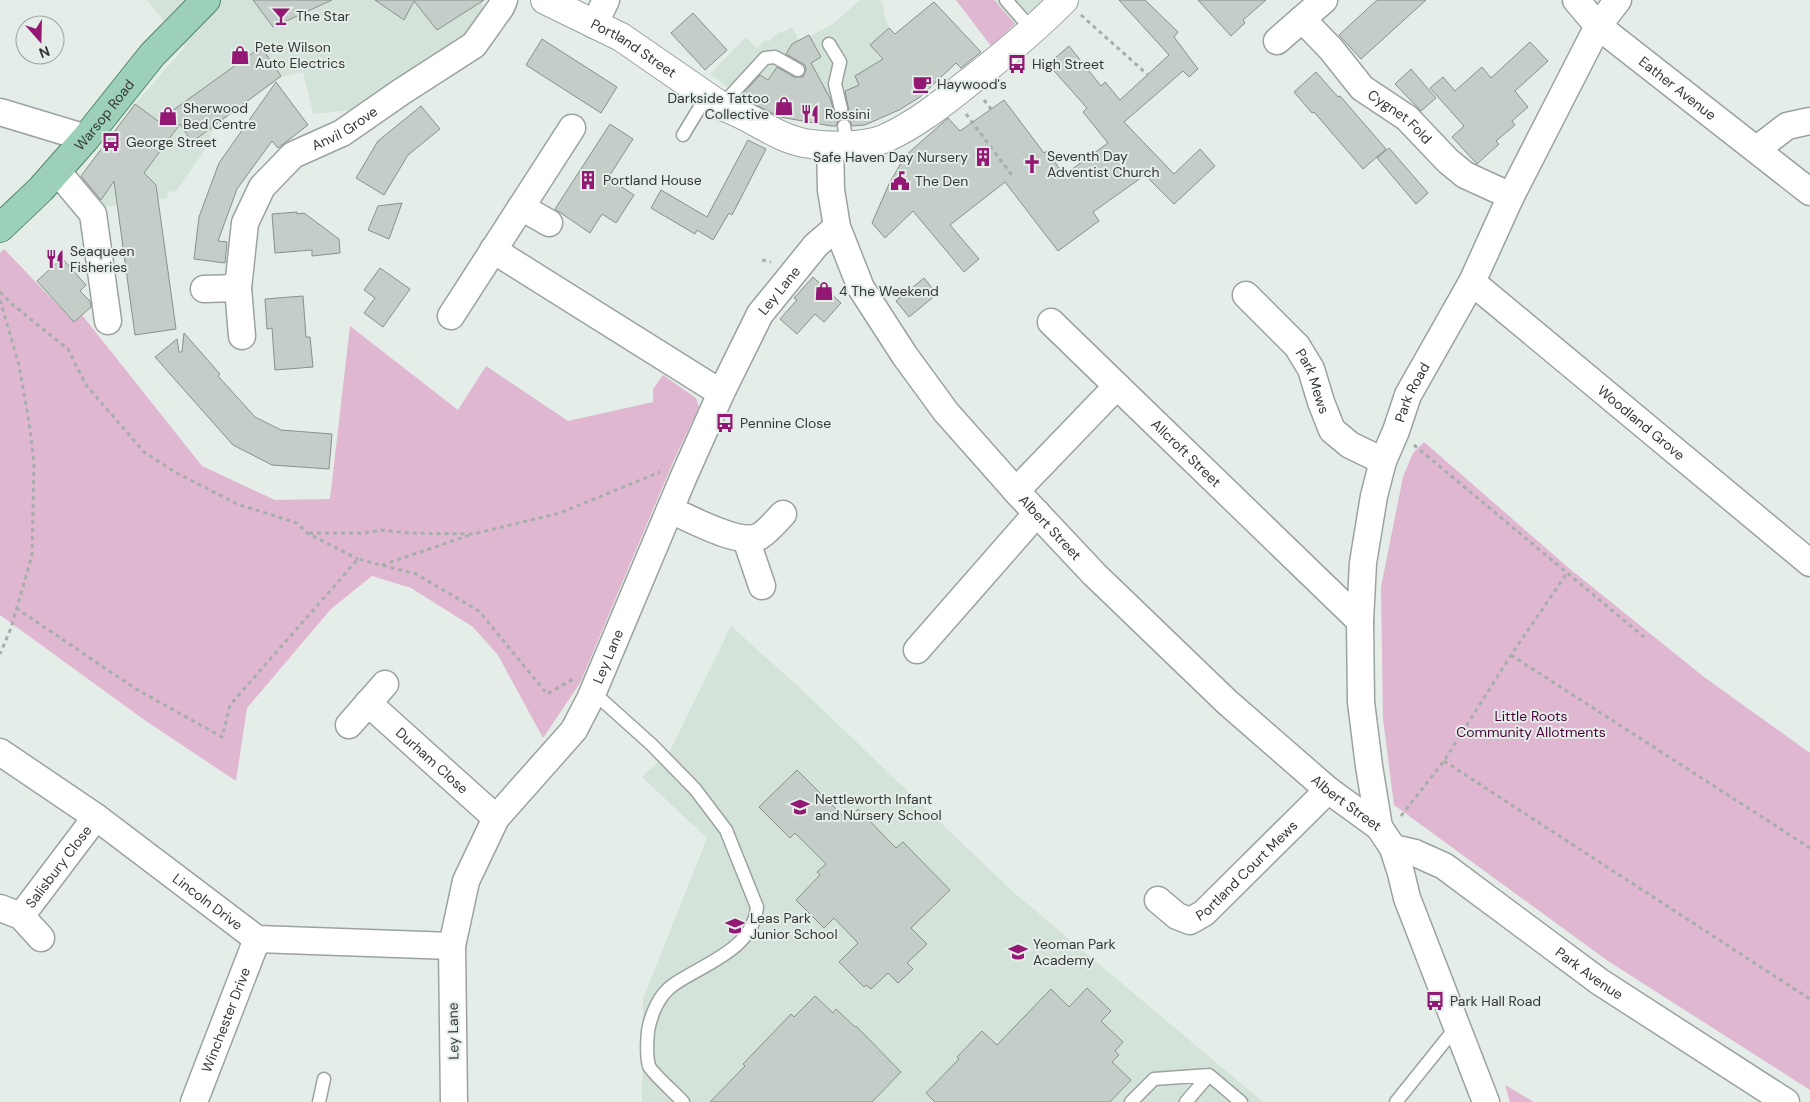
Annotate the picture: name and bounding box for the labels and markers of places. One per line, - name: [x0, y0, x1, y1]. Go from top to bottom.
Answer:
- bar icon: The Star: [270, 5, 292, 27]
- place label: The Star: [296, 7, 350, 25]
- place label: Pete Wilson Auto Electrics: [255, 38, 345, 72]
- shop icon: Pete Wilson Auto Electrics: [229, 44, 251, 66]
- bus stop icon: High Street: [1006, 53, 1028, 75]
- place label: High Street: [1032, 55, 1104, 73]
- cafe icon: Haywood's: [911, 73, 933, 95]
- place label: Haywood's: [937, 75, 1007, 93]
- place label: Darkside Tattoo Collective: [667, 89, 769, 123]
- shop icon: Darkside Tattoo Collective: [773, 95, 795, 117]
- place label: Sherwood Bed Centre: [183, 99, 256, 133]
- restaurant icon: Rossini: [799, 103, 821, 125]
- shop icon: Sherwood Bed Centre: [157, 105, 179, 127]
- place label: Rossini: [825, 105, 870, 123]
- bus stop icon: George Street: [100, 131, 122, 153]
- place label: George Street: [126, 133, 217, 151]
- building icon: Safe Haven Day Nursery: [972, 146, 994, 168]
- place label: Seventh Day Adventist Church: [1047, 147, 1160, 181]
- place label: Safe Haven Day Nursery: [813, 148, 968, 166]
- church icon: Seventh Day Adventist Church: [1021, 153, 1043, 175]
- building icon: Portland House: [577, 169, 599, 191]
- public building icon: The Den: [889, 170, 911, 192]
- place label: Portland House: [603, 171, 702, 189]
- place label: The Den: [915, 172, 968, 190]
- place label: Seaqueen Fisheries: [70, 242, 134, 276]
- restaurant icon: Seaqueen Fisheries: [44, 248, 66, 270]
- shop icon: 4 The Weekend: [813, 280, 835, 302]
- place label: 4 The Weekend: [839, 282, 939, 300]
- bus stop icon: Pennine Close: [714, 412, 736, 434]
- place label: Pennine Close: [740, 414, 831, 432]
- place label: Nettleworth Infant and Nursery School: [815, 790, 942, 824]
- school or university icon: Nettleworth Infant and Nursery School: [789, 796, 811, 818]
- place label: Leas Park Junior School: [750, 909, 838, 943]
- school or university icon: Leas Park Junior School: [724, 915, 746, 937]
- place label: Yeoman Park Academy: [1033, 935, 1116, 969]
- school or university icon: Yeoman Park Academy: [1007, 941, 1029, 963]
- bus stop icon: Park Hall Road: [1424, 990, 1446, 1012]
- place label: Park Hall Road: [1450, 992, 1541, 1010]

